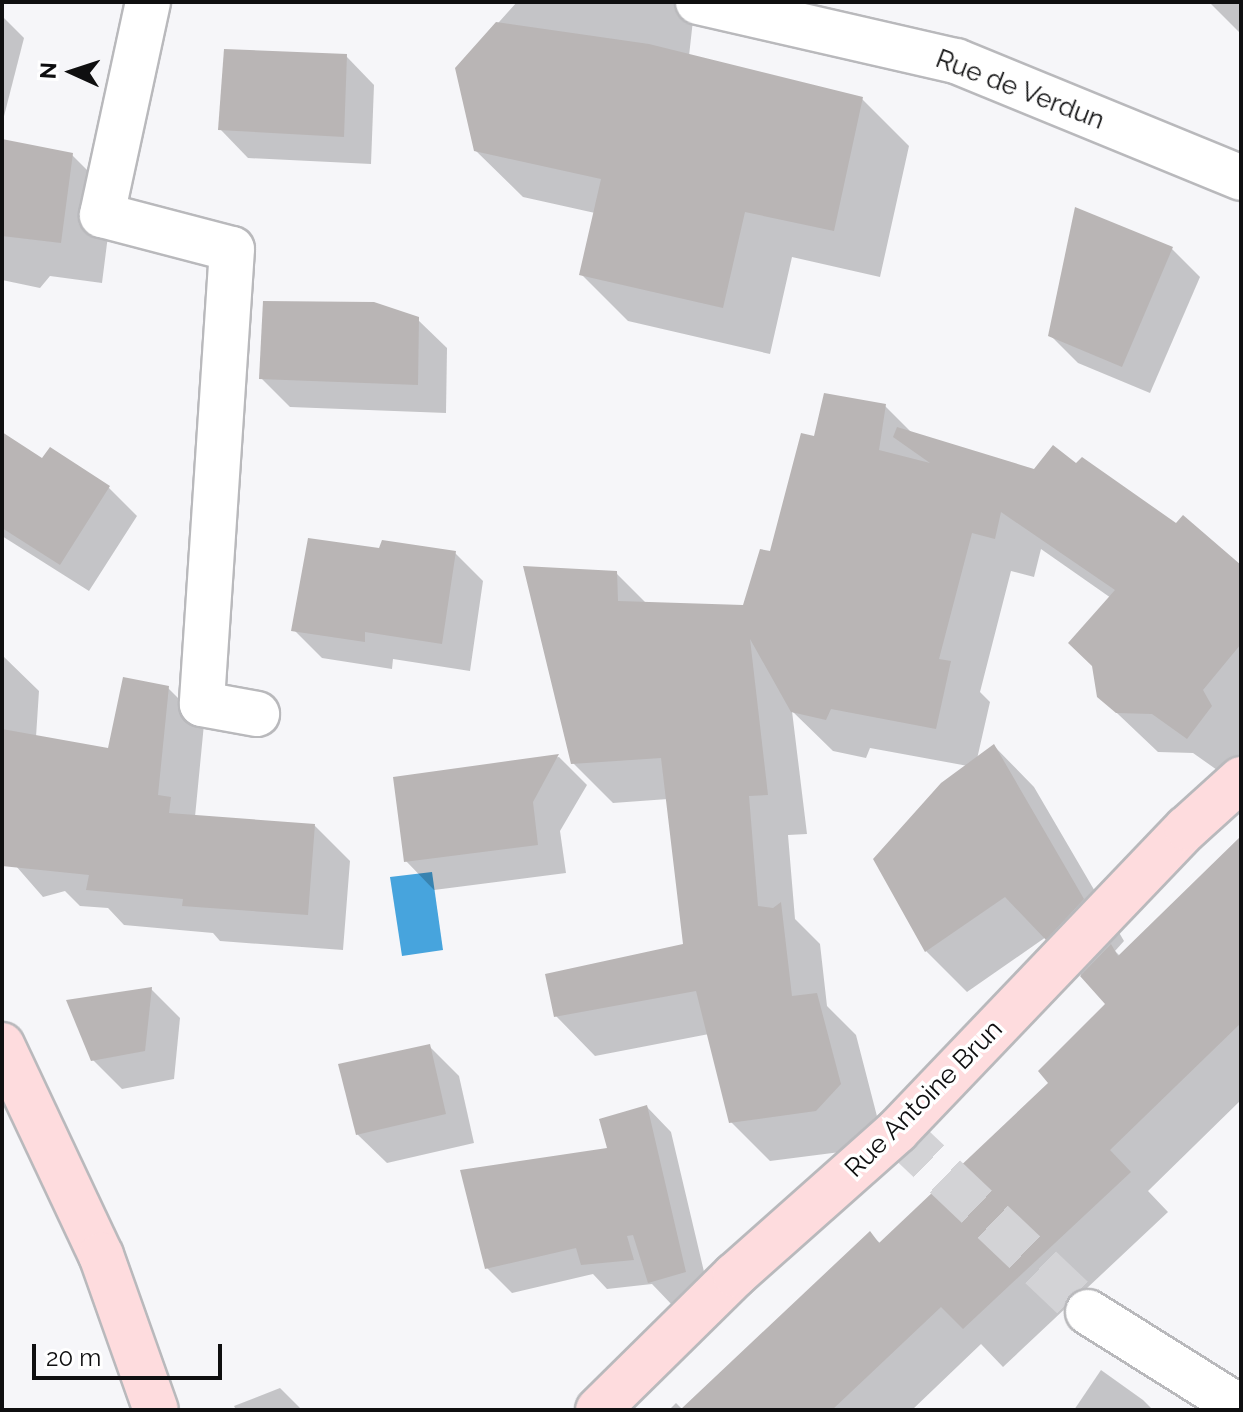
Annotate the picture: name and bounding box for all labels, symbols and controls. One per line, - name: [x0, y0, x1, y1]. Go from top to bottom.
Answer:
- north arrow: [32, 32, 112, 112]
- street label: Rue de Verdun: [931, 43, 1109, 137]
- text: N: [35, 62, 61, 80]
- street label: Rue Antoine Brun: [839, 1014, 1009, 1184]
- scale bar: [36, 1328, 226, 1378]
- text: 20 m: [46, 1343, 101, 1372]

